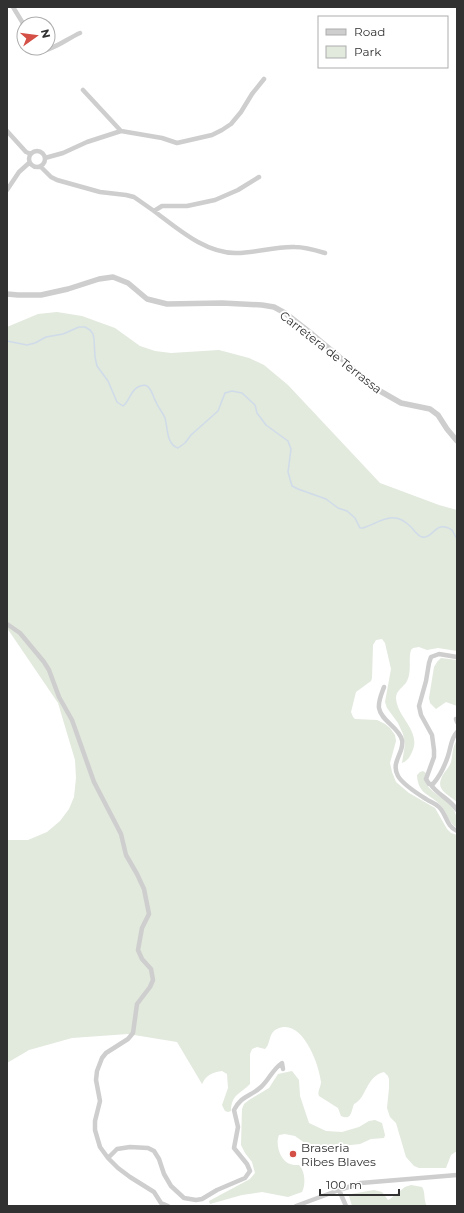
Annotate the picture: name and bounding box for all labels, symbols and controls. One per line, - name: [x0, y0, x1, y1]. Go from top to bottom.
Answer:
- north arrow: [16, 16, 56, 56]
- legend: [318, 16, 448, 68]
- text: Road: [354, 24, 385, 39]
- text: N: [38, 28, 54, 40]
- text: Park: [354, 44, 382, 59]
- street label: Carretera de Terrassa: [277, 307, 385, 397]
- place label: Braseria Ribes Blaves: [301, 1140, 376, 1169]
- marker: Braseria Ribes Blaves: [288, 1149, 298, 1159]
- scale bar: [320, 1171, 399, 1197]
- text: 100 m: [326, 1177, 362, 1192]

